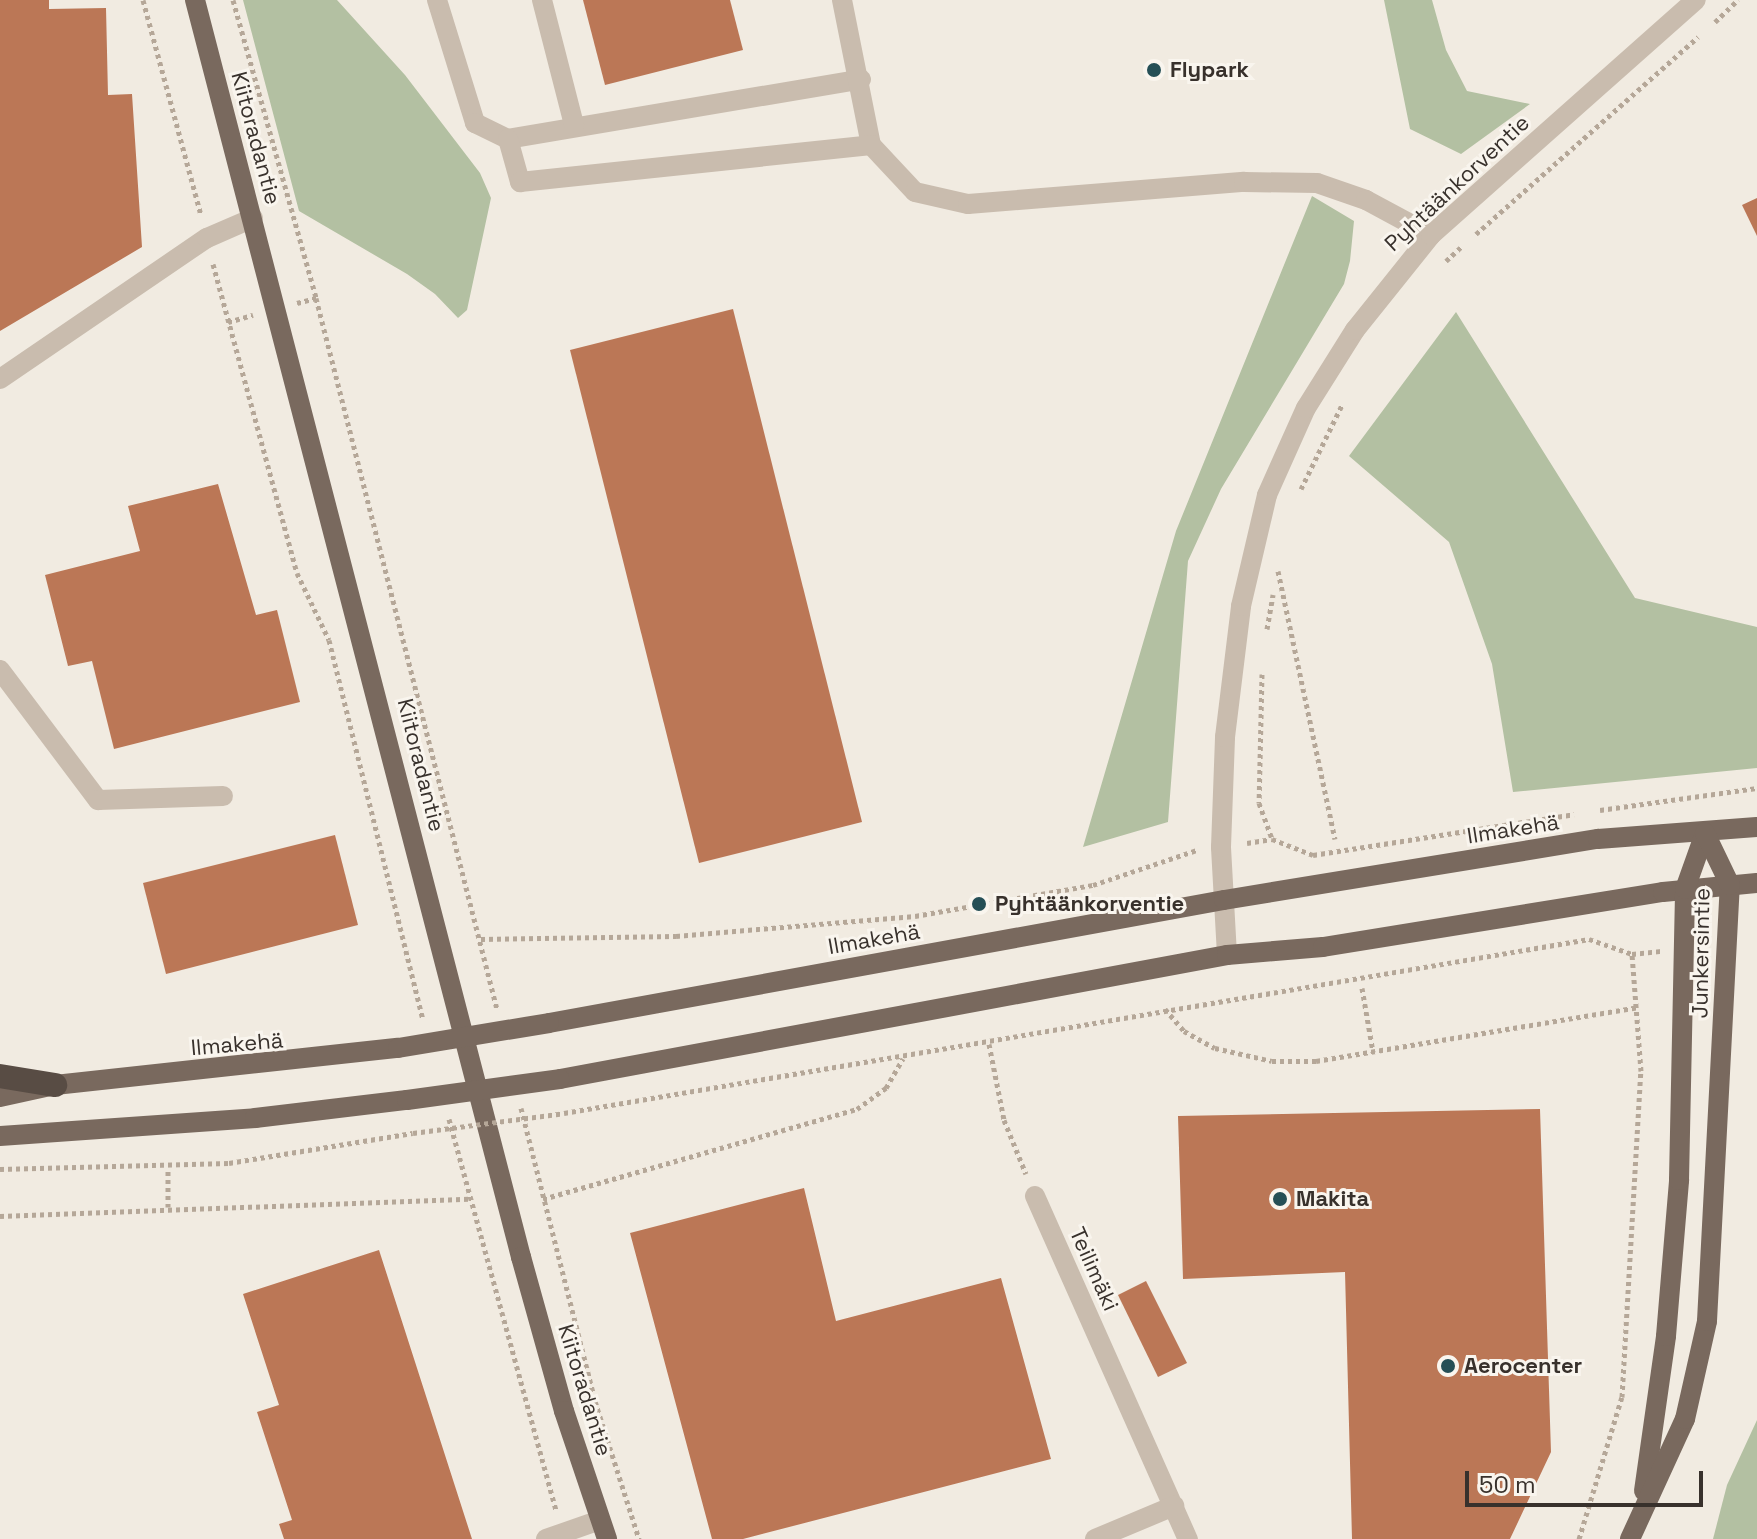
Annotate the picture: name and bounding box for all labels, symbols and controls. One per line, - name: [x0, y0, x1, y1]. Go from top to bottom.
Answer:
- place label: Flypark: [1170, 57, 1249, 83]
- marker: Flypark: [1145, 61, 1163, 79]
- street label: Kiitoradantie: [226, 69, 286, 207]
- street label: Pyhtäänkorventie: [1379, 109, 1535, 257]
- street label: Kiitoradantie: [392, 696, 450, 834]
- street label: Ilmakehä: [1465, 809, 1561, 849]
- street label: Junkersintie: [1687, 888, 1715, 1018]
- place label: Pyhtäänkorventie: [995, 891, 1184, 917]
- marker: Pyhtäänkorventie: [970, 895, 988, 913]
- street label: Ilmakehä: [826, 918, 922, 960]
- street label: Ilmakehä: [190, 1027, 284, 1061]
- place label: Makita: [1296, 1186, 1369, 1212]
- marker: Makita: [1271, 1190, 1289, 1208]
- street label: Teilimäki: [1064, 1223, 1124, 1315]
- street label: Kiitoradantie: [552, 1321, 618, 1459]
- place label: Aerocenter: [1464, 1353, 1582, 1379]
- marker: Aerocenter: [1439, 1357, 1457, 1375]
- scale bar: [1469, 1455, 1707, 1505]
- text: 50 m: [1479, 1469, 1536, 1500]

